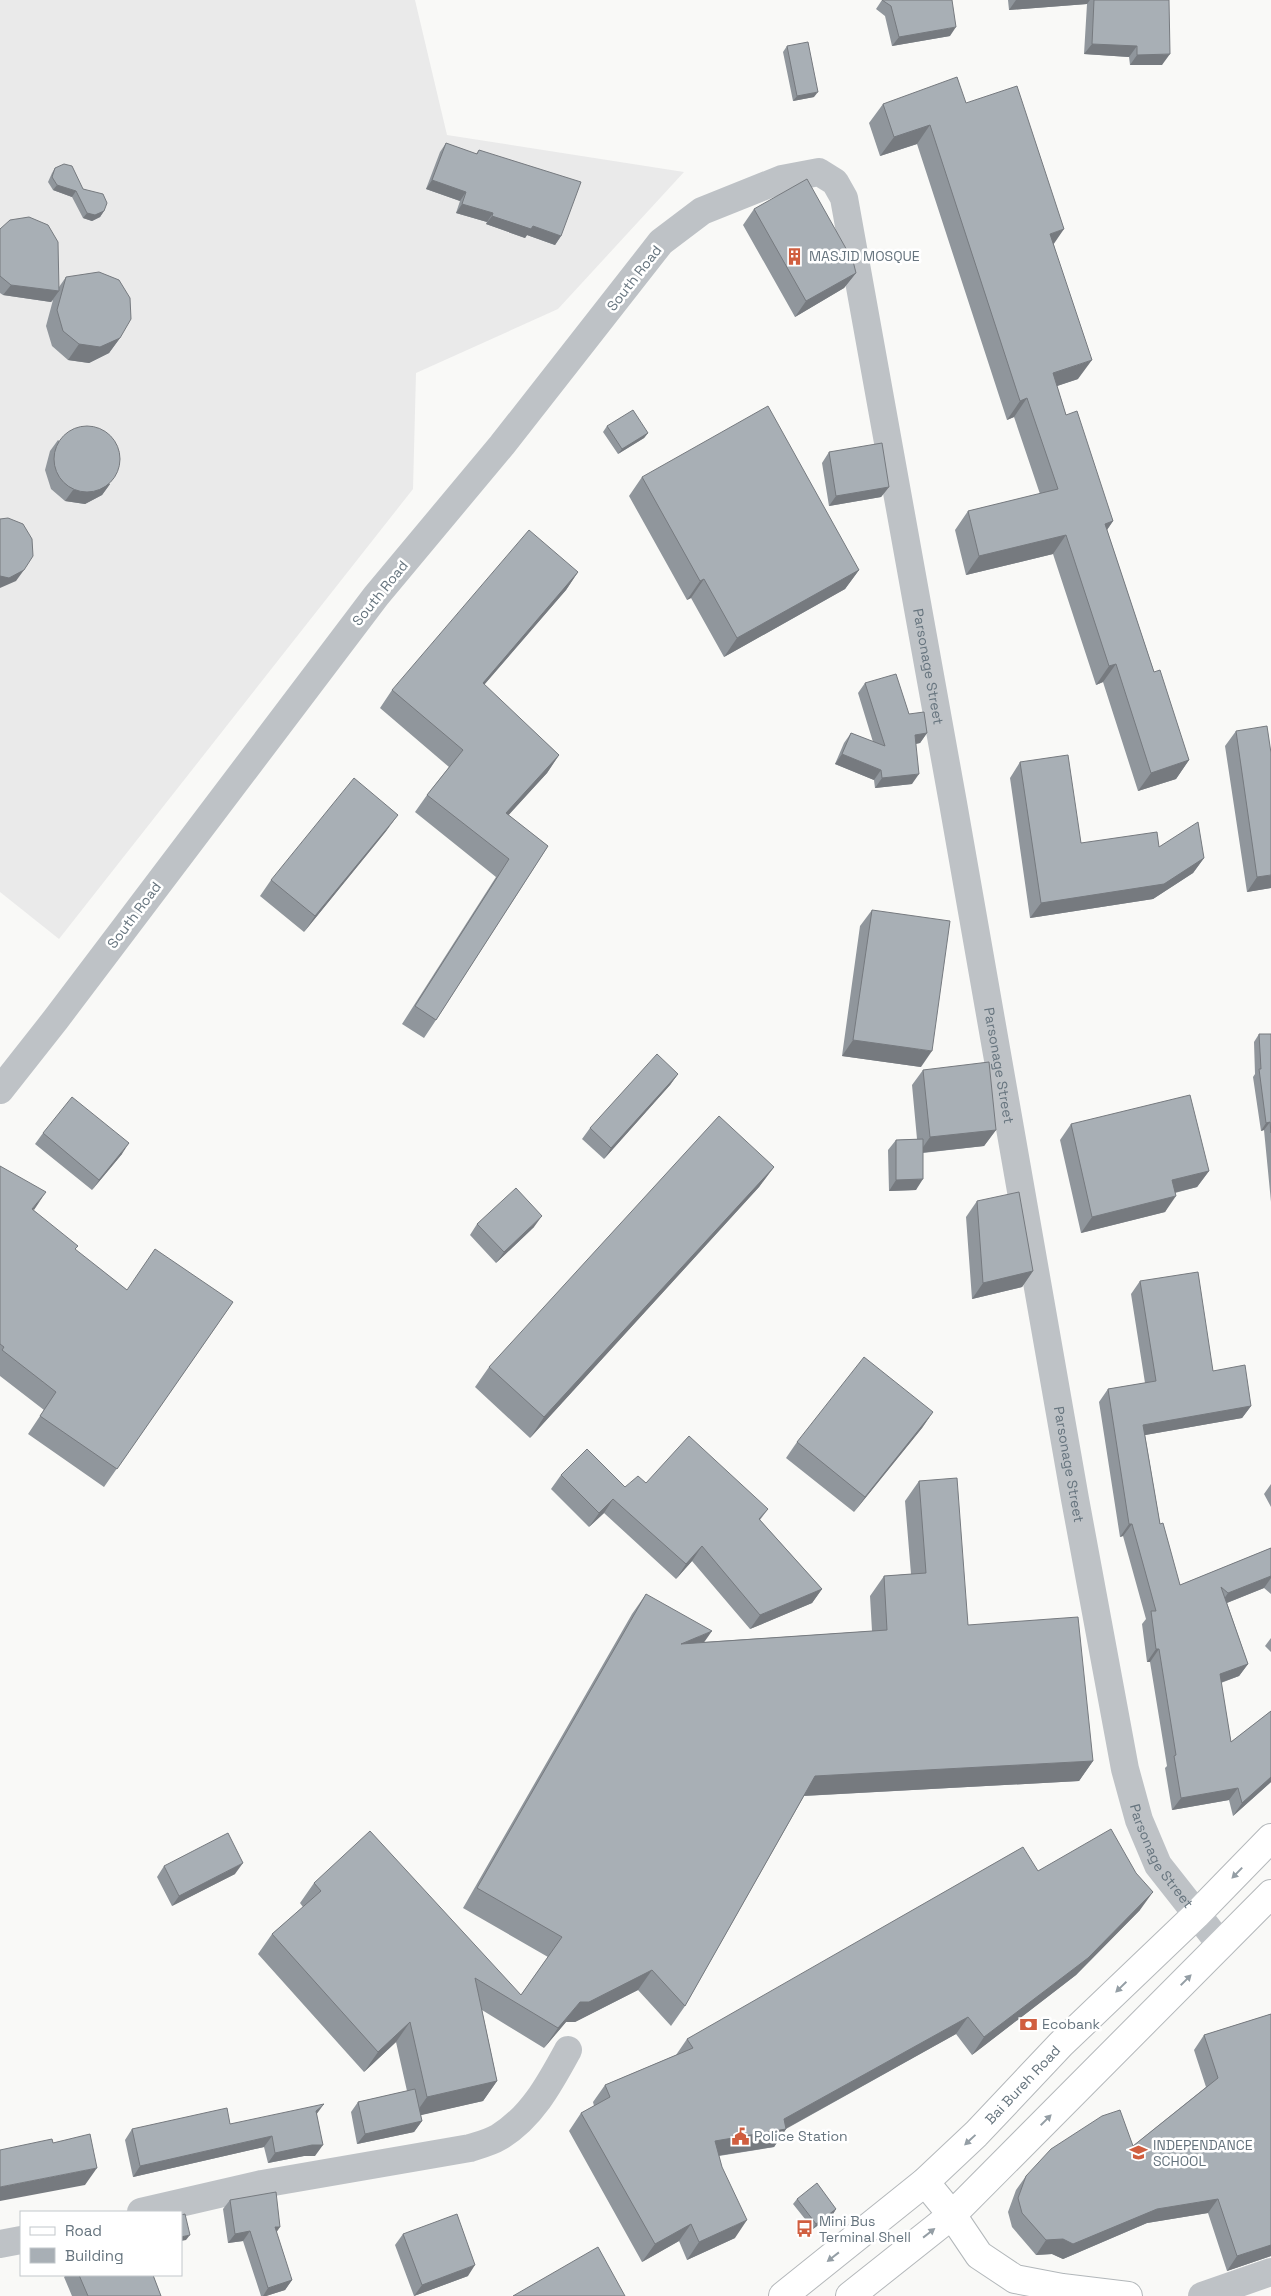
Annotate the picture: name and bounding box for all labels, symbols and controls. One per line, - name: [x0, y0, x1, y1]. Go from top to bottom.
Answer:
- street label: South Road: [603, 241, 665, 315]
- building icon: MASJID MOSQUE: [785, 246, 805, 266]
- place label: MASJID MOSQUE: [809, 247, 920, 265]
- street label: South Road: [348, 557, 412, 629]
- street label: Parsonage Street: [909, 607, 948, 726]
- street label: South Road: [103, 878, 165, 952]
- street label: Parsonage Street: [980, 1006, 1018, 1125]
- street label: Parsonage Street: [1050, 1405, 1088, 1524]
- street label: Parsonage Street: [1126, 1802, 1197, 1912]
- one-way arrow: [1231, 1867, 1243, 1879]
- one-way arrow: [1179, 1975, 1191, 1987]
- one-way arrow: [1115, 1981, 1127, 1993]
- bank icon: Ecobank: [1018, 2014, 1038, 2034]
- place label: Ecobank: [1042, 2015, 1101, 2033]
- street label: Bai Bureh Road: [981, 2041, 1064, 2128]
- one-way arrow: [1040, 2114, 1052, 2126]
- public building icon: Police Station: [730, 2126, 750, 2146]
- place label: Police Station: [754, 2127, 848, 2145]
- one-way arrow: [964, 2134, 976, 2146]
- place label: INDEPENDANCE SCHOOL: [1153, 2136, 1253, 2170]
- school or university icon: INDEPENDANCE SCHOOL: [1129, 2143, 1149, 2163]
- legend: [20, 2211, 182, 2276]
- place label: Mini Bus Terminal Shell: [819, 2212, 911, 2246]
- bus stop icon: Mini Bus Terminal Shell: [795, 2219, 815, 2239]
- text: Road: [65, 2221, 102, 2240]
- one-way arrow: [923, 2228, 936, 2238]
- text: Building: [65, 2246, 124, 2265]
- one-way arrow: [827, 2251, 840, 2262]

